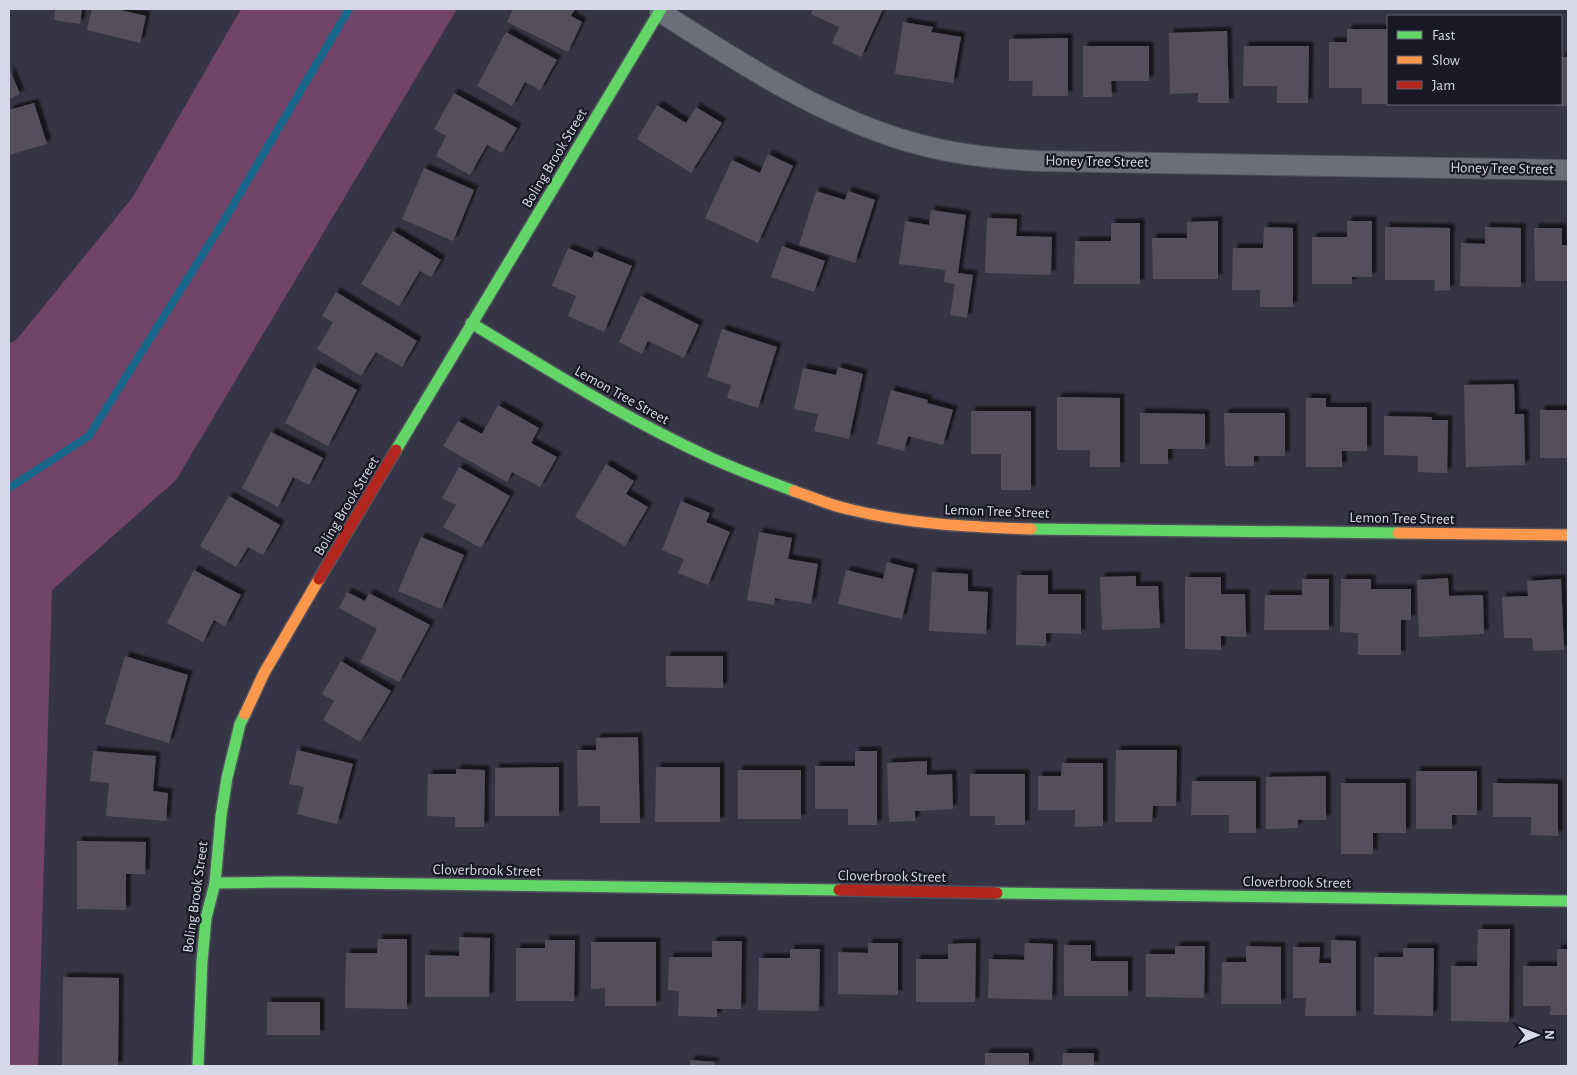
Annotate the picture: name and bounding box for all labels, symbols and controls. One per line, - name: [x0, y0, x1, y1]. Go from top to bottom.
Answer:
- legend: [1387, 15, 1562, 105]
- text: Fast: [1432, 28, 1456, 43]
- text: Slow: [1432, 53, 1460, 68]
- text: Jam: [1432, 78, 1455, 93]
- street label: Boling Brook Street: [519, 106, 590, 210]
- street label: Honey Tree Street: [1045, 153, 1149, 170]
- street label: Honey Tree Street: [1450, 160, 1554, 177]
- street label: Lemon Tree Street: [572, 363, 672, 428]
- street label: Boling Brook Street: [311, 454, 382, 558]
- street label: Lemon Tree Street: [944, 502, 1050, 521]
- street label: Lemon Tree Street: [1349, 510, 1455, 527]
- street label: Boling Brook Street: [180, 840, 211, 954]
- street label: Cloverbrook Street: [433, 862, 541, 879]
- street label: Cloverbrook Street: [838, 868, 946, 885]
- street label: Cloverbrook Street: [1243, 874, 1351, 891]
- north arrow: [1512, 1010, 1562, 1060]
- text: N: [1542, 1030, 1556, 1040]

